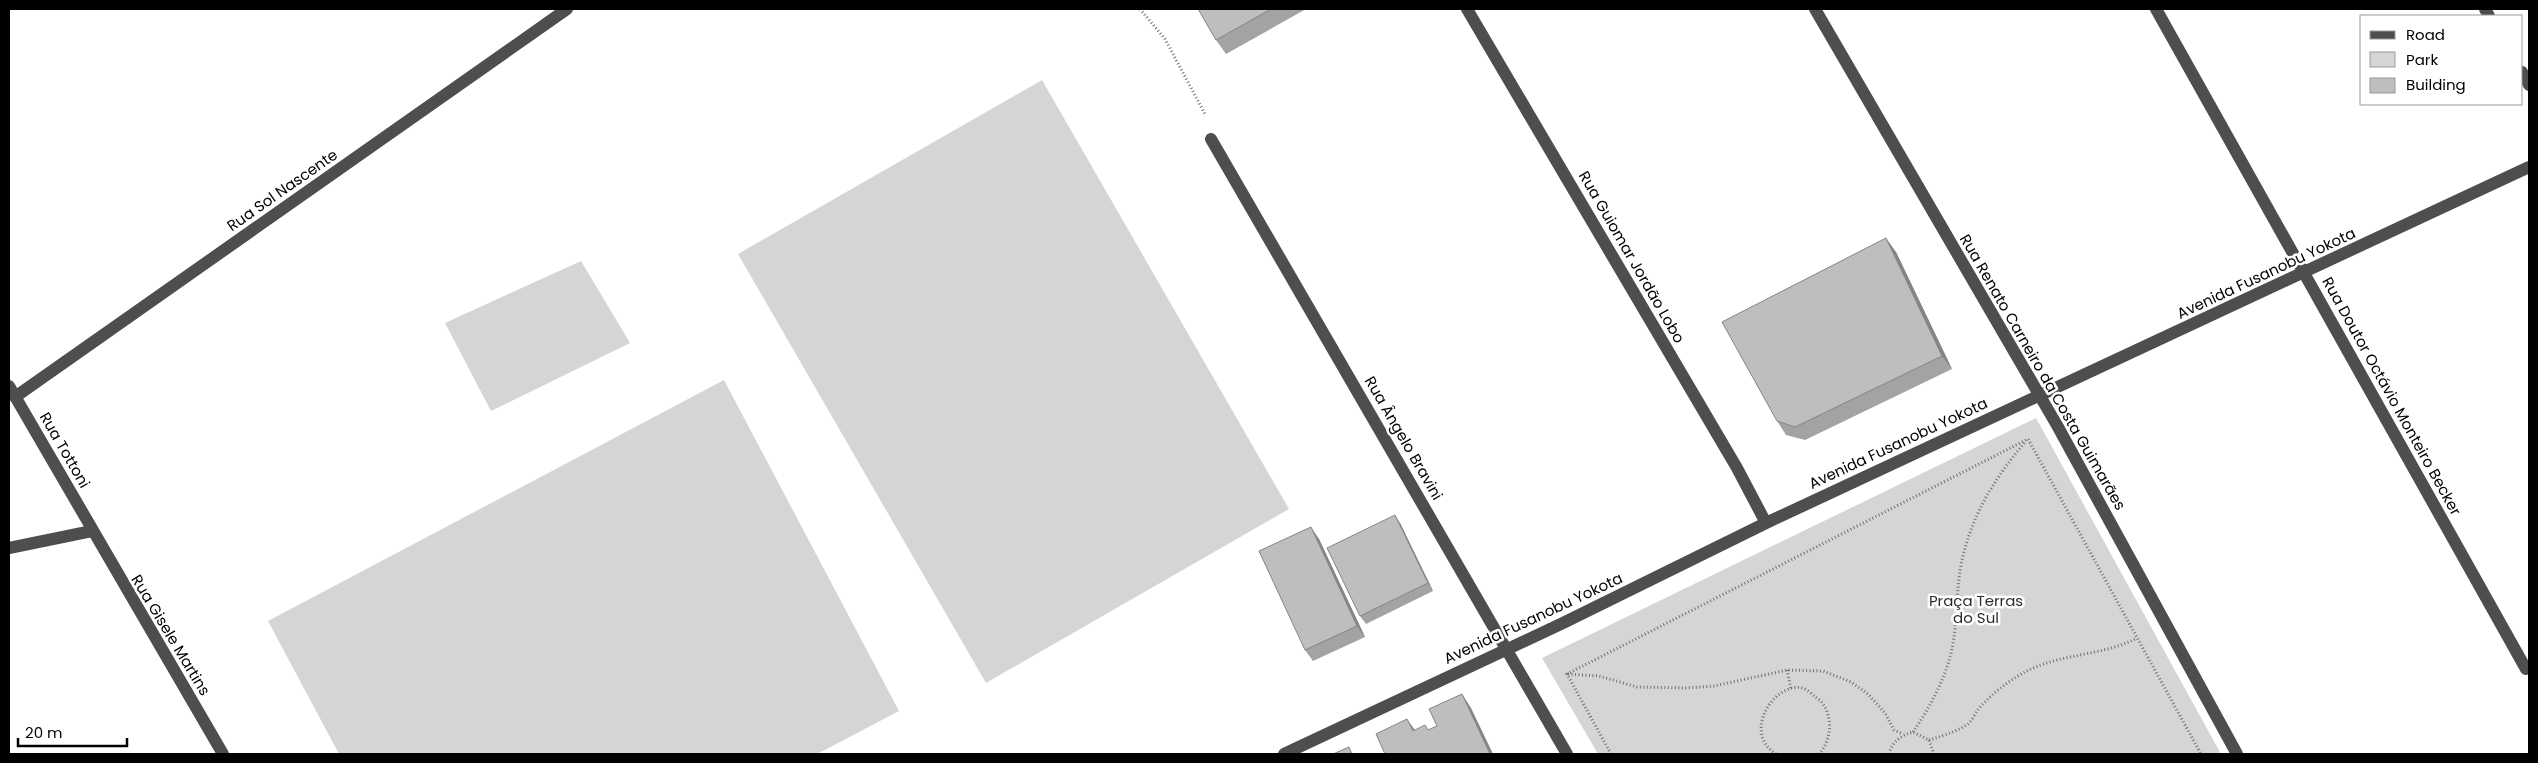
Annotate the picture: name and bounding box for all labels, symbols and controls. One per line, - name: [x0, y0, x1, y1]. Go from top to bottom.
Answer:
- legend: [2360, 15, 2523, 105]
- text: Road: [2406, 24, 2445, 45]
- text: Park: [2406, 49, 2438, 70]
- text: Building: [2406, 74, 2466, 95]
- street label: Rua Sol Nascente: [223, 144, 341, 236]
- street label: Rua Guiomar Jordão Lobo: [1574, 167, 1690, 347]
- street label: Avenida Fusanobu Yokota: [2173, 222, 2359, 324]
- street label: Rua Renato Carneiro da Costa Guimarães: [1955, 230, 2131, 514]
- street label: Rua Doutor Octávio Monteiro Becker: [2317, 273, 2467, 519]
- street label: Rua Ângelo Bravini: [1360, 372, 1448, 504]
- street label: Avenida Fusanobu Yokota: [1805, 392, 1991, 494]
- street label: Rua Tottoni: [35, 408, 95, 492]
- street label: Avenida Fusanobu Yokota: [1440, 567, 1626, 669]
- street label: Rua Gisele Martins: [127, 571, 216, 700]
- park label: Praça Terras do Sul: [1929, 590, 2023, 628]
- scale bar: [18, 716, 126, 748]
- text: 20 m: [25, 722, 63, 743]

